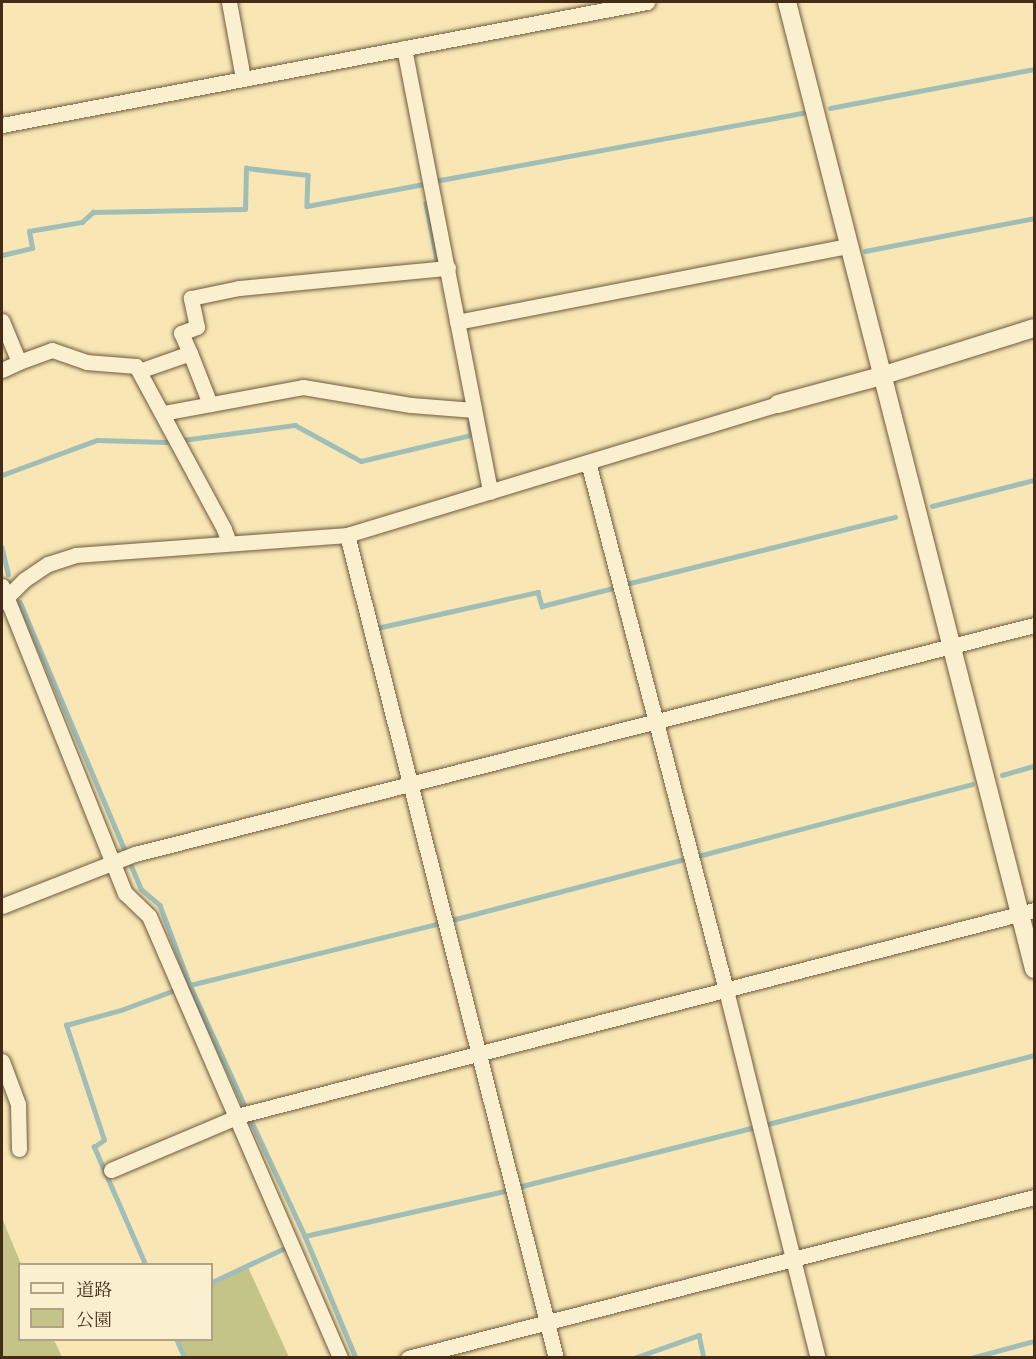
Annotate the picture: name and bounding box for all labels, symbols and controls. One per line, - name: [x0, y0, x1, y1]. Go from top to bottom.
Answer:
- legend: [18, 1263, 213, 1341]
- text: 道路: [76, 1278, 112, 1301]
- text: 公園: [76, 1308, 112, 1331]

